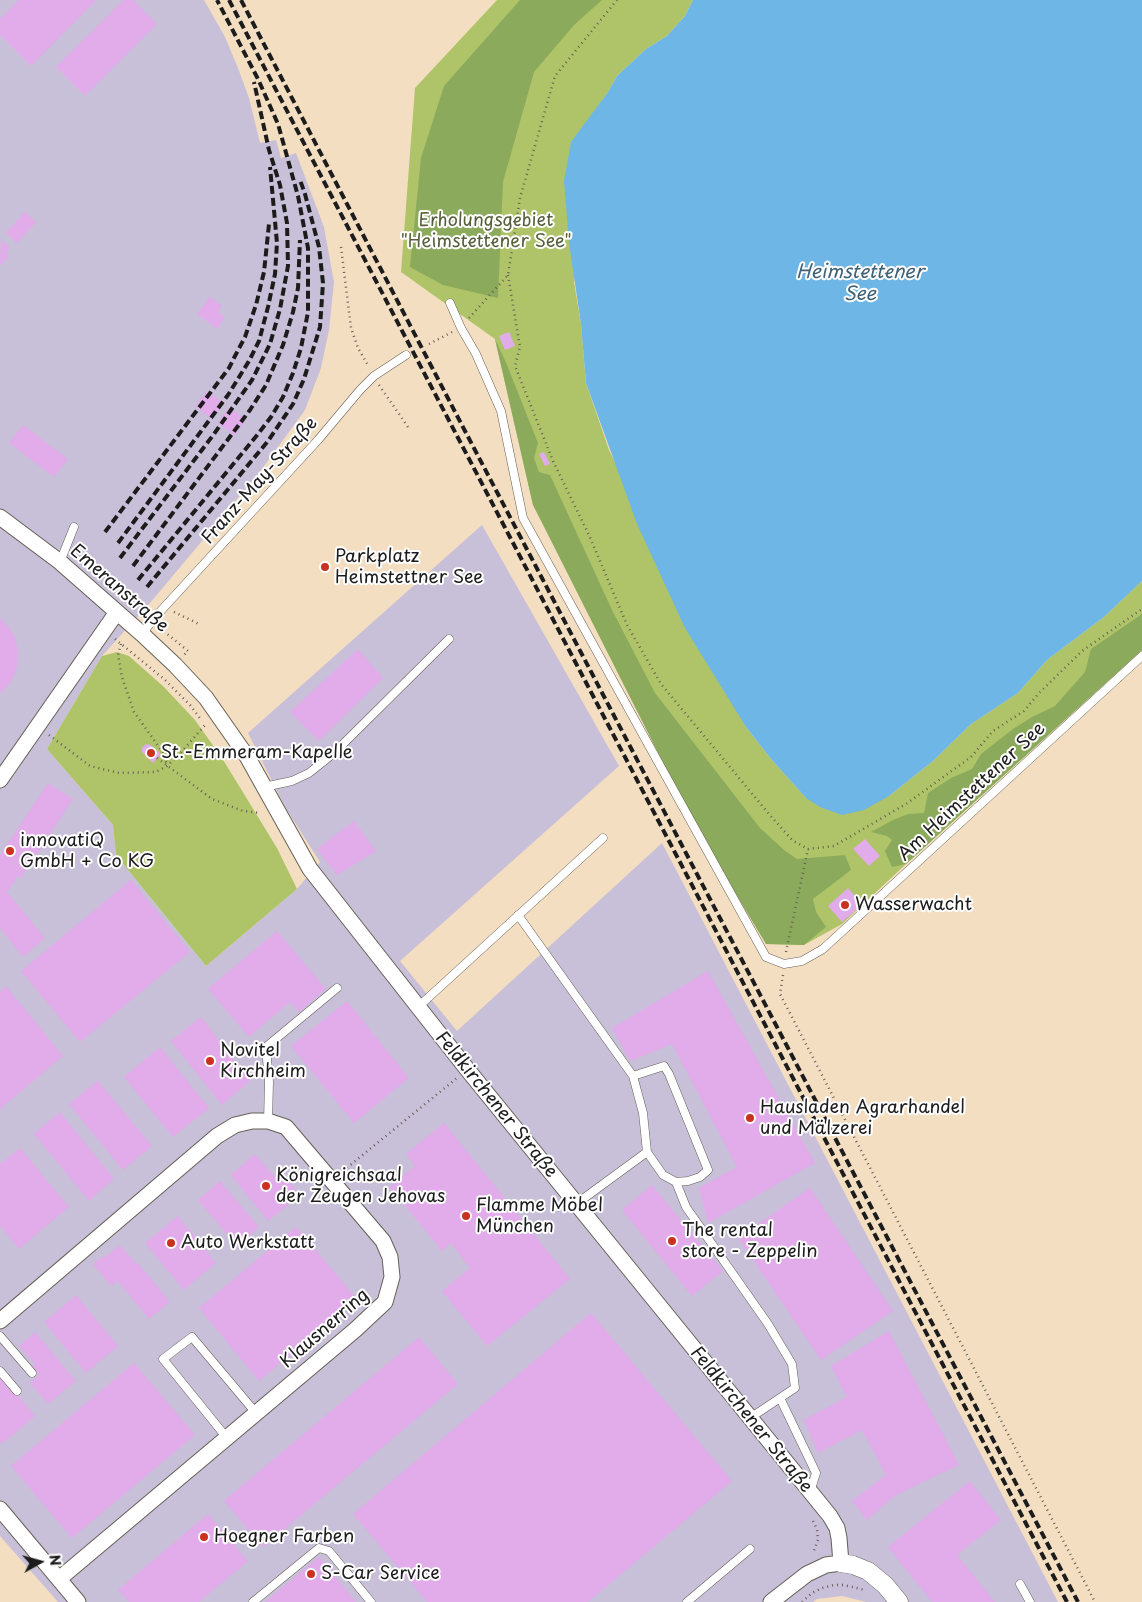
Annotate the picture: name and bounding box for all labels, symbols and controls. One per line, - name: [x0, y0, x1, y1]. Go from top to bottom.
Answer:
- park label: Erholungsgebiet "Heimstettener See": [400, 210, 572, 252]
- water label: Heimstettener See: [796, 262, 924, 306]
- street label: Franz-May-Straße: [197, 413, 323, 549]
- street label: Emeranstraße: [65, 540, 173, 638]
- place label: Parkplatz Heimstettner See: [335, 546, 483, 588]
- marker: Parkplatz Heimstettner See: [319, 561, 331, 573]
- street label: Am Heimstettener See: [894, 718, 1050, 866]
- place label: St.-Emmeram-Kapelle: [161, 742, 353, 764]
- marker: St.-Emmeram-Kapelle: [145, 747, 157, 759]
- place label: innovatiQ GmbH + Co KG: [20, 830, 154, 872]
- marker: innovatiQ GmbH + Co KG: [4, 845, 16, 857]
- place label: Wasserwacht: [855, 894, 972, 916]
- marker: Wasserwacht: [839, 899, 851, 911]
- street label: Feldkirchener Straße: [430, 1028, 562, 1182]
- place label: Novitel Kirchheim: [220, 1040, 306, 1082]
- marker: Novitel Kirchheim: [204, 1055, 216, 1067]
- place label: Hausladen Agrarhandel und Mälzerei: [760, 1097, 965, 1140]
- marker: Hausladen Agrarhandel und Mälzerei: [744, 1112, 756, 1124]
- place label: Königreichsaal der Zeugen Jehovas: [276, 1165, 445, 1208]
- marker: Königreichsaal der Zeugen Jehovas: [260, 1180, 272, 1192]
- place label: Flamme Möbel München: [476, 1195, 603, 1238]
- marker: Flamme Möbel München: [460, 1210, 472, 1222]
- place label: The rental store - Zeppelin: [682, 1220, 817, 1262]
- place label: Auto Werkstatt: [181, 1232, 314, 1254]
- marker: The rental store - Zeppelin: [666, 1235, 678, 1247]
- marker: Auto Werkstatt: [165, 1237, 177, 1249]
- street label: Klausnerring: [276, 1285, 374, 1373]
- street label: Feldkirchener Straße: [685, 1343, 817, 1497]
- place label: Hoegner Farben: [214, 1526, 354, 1548]
- marker: Hoegner Farben: [198, 1531, 210, 1543]
- north arrow: [15, 1537, 65, 1587]
- text: N: [44, 1553, 66, 1567]
- place label: S-Car Service: [321, 1563, 440, 1585]
- marker: S-Car Service: [305, 1568, 317, 1580]

